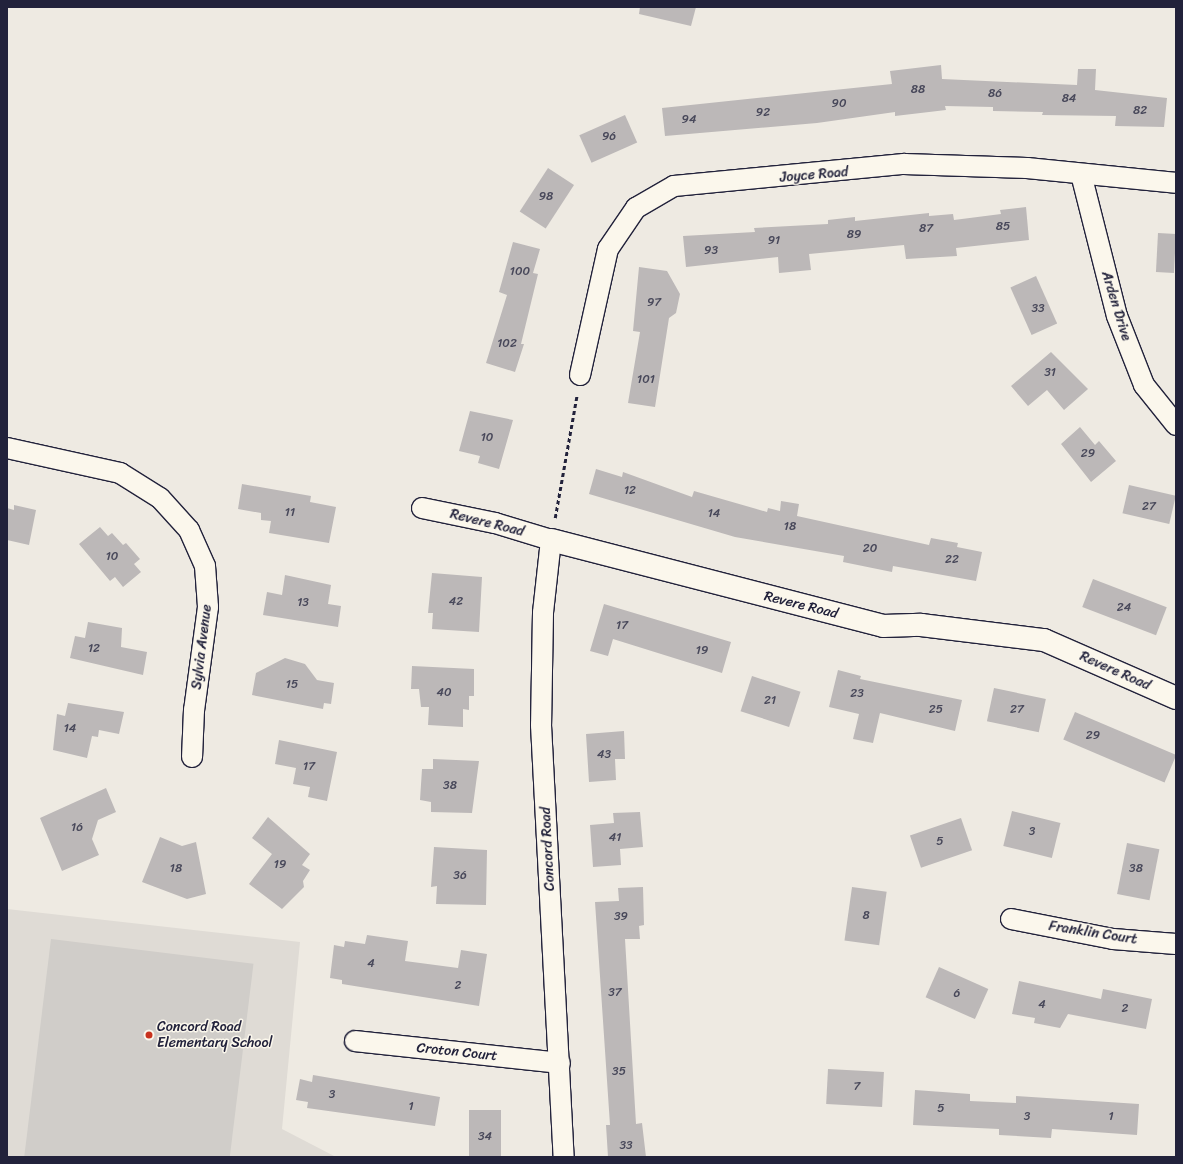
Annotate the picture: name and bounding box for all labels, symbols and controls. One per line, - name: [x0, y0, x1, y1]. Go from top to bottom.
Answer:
- house number: 88: [911, 83, 925, 97]
- house number: 86: [988, 87, 1002, 101]
- house number: 84: [1062, 92, 1076, 106]
- house number: 90: [832, 97, 846, 111]
- house number: 82: [1133, 104, 1147, 118]
- house number: 92: [756, 106, 770, 120]
- house number: 94: [682, 113, 696, 127]
- house number: 96: [602, 130, 616, 144]
- street label: Joyce Road: [779, 164, 849, 186]
- house number: 98: [539, 190, 553, 204]
- house number: 85: [996, 220, 1010, 234]
- house number: 87: [919, 222, 933, 236]
- house number: 89: [847, 228, 861, 242]
- house number: 91: [768, 234, 780, 248]
- house number: 93: [704, 244, 718, 258]
- house number: 100: [510, 265, 530, 279]
- street label: Arden Drive: [1097, 269, 1135, 343]
- house number: 97: [647, 296, 661, 310]
- house number: 33: [1031, 302, 1045, 316]
- house number: 102: [497, 337, 517, 351]
- house number: 31: [1044, 366, 1056, 380]
- house number: 101: [637, 373, 655, 387]
- house number: 10: [481, 431, 493, 445]
- house number: 29: [1081, 447, 1095, 461]
- house number: 12: [624, 484, 636, 498]
- house number: 27: [1142, 500, 1156, 514]
- house number: 11: [285, 506, 295, 520]
- street label: Revere Road: [448, 506, 526, 540]
- house number: 14: [708, 507, 720, 521]
- house number: 18: [784, 520, 796, 534]
- house number: 20: [863, 542, 877, 556]
- house number: 10: [106, 550, 118, 564]
- house number: 22: [945, 553, 959, 567]
- street label: Revere Road: [762, 588, 840, 622]
- house number: 42: [449, 595, 463, 609]
- house number: 13: [297, 596, 309, 610]
- house number: 24: [1117, 601, 1131, 615]
- street label: Sylvia Avenue: [188, 603, 216, 691]
- house number: 17: [616, 619, 628, 633]
- house number: 12: [88, 642, 100, 656]
- house number: 19: [696, 644, 708, 658]
- street label: Revere Road: [1077, 648, 1153, 694]
- house number: 15: [286, 678, 298, 692]
- house number: 40: [436, 686, 452, 700]
- house number: 23: [850, 687, 864, 701]
- house number: 21: [764, 694, 776, 708]
- house number: 25: [929, 703, 943, 717]
- house number: 27: [1010, 703, 1024, 717]
- house number: 14: [64, 722, 76, 736]
- house number: 29: [1086, 729, 1100, 743]
- house number: 43: [597, 748, 611, 762]
- house number: 17: [303, 760, 315, 774]
- house number: 38: [443, 779, 457, 793]
- street label: Concord Road: [537, 806, 559, 892]
- house number: 16: [71, 821, 83, 835]
- house number: 3: [1029, 825, 1035, 839]
- house number: 41: [609, 831, 621, 845]
- house number: 5: [936, 835, 944, 849]
- house number: 19: [274, 858, 286, 872]
- house number: 18: [170, 862, 182, 876]
- house number: 38: [1129, 862, 1143, 876]
- house number: 36: [453, 869, 467, 883]
- house number: 8: [862, 909, 870, 923]
- house number: 39: [614, 910, 628, 924]
- street label: Franklin Court: [1047, 918, 1139, 948]
- house number: 4: [367, 957, 375, 971]
- house number: 2: [455, 979, 461, 993]
- house number: 37: [608, 986, 622, 1000]
- house number: 6: [954, 987, 960, 1001]
- house number: 4: [1038, 998, 1046, 1012]
- house number: 2: [1122, 1002, 1128, 1016]
- place label: Concord Road Elementary School: [157, 1019, 273, 1052]
- marker: Concord Road Elementary School: [144, 1030, 154, 1040]
- street label: Croton Court: [416, 1039, 498, 1065]
- house number: 35: [612, 1065, 626, 1079]
- house number: 7: [854, 1080, 860, 1094]
- house number: 3: [329, 1088, 335, 1102]
- house number: 1: [408, 1100, 414, 1114]
- house number: 5: [937, 1102, 945, 1116]
- house number: 3: [1024, 1110, 1030, 1124]
- house number: 1: [1108, 1110, 1114, 1124]
- house number: 34: [478, 1130, 492, 1144]
- house number: 33: [619, 1139, 633, 1153]

